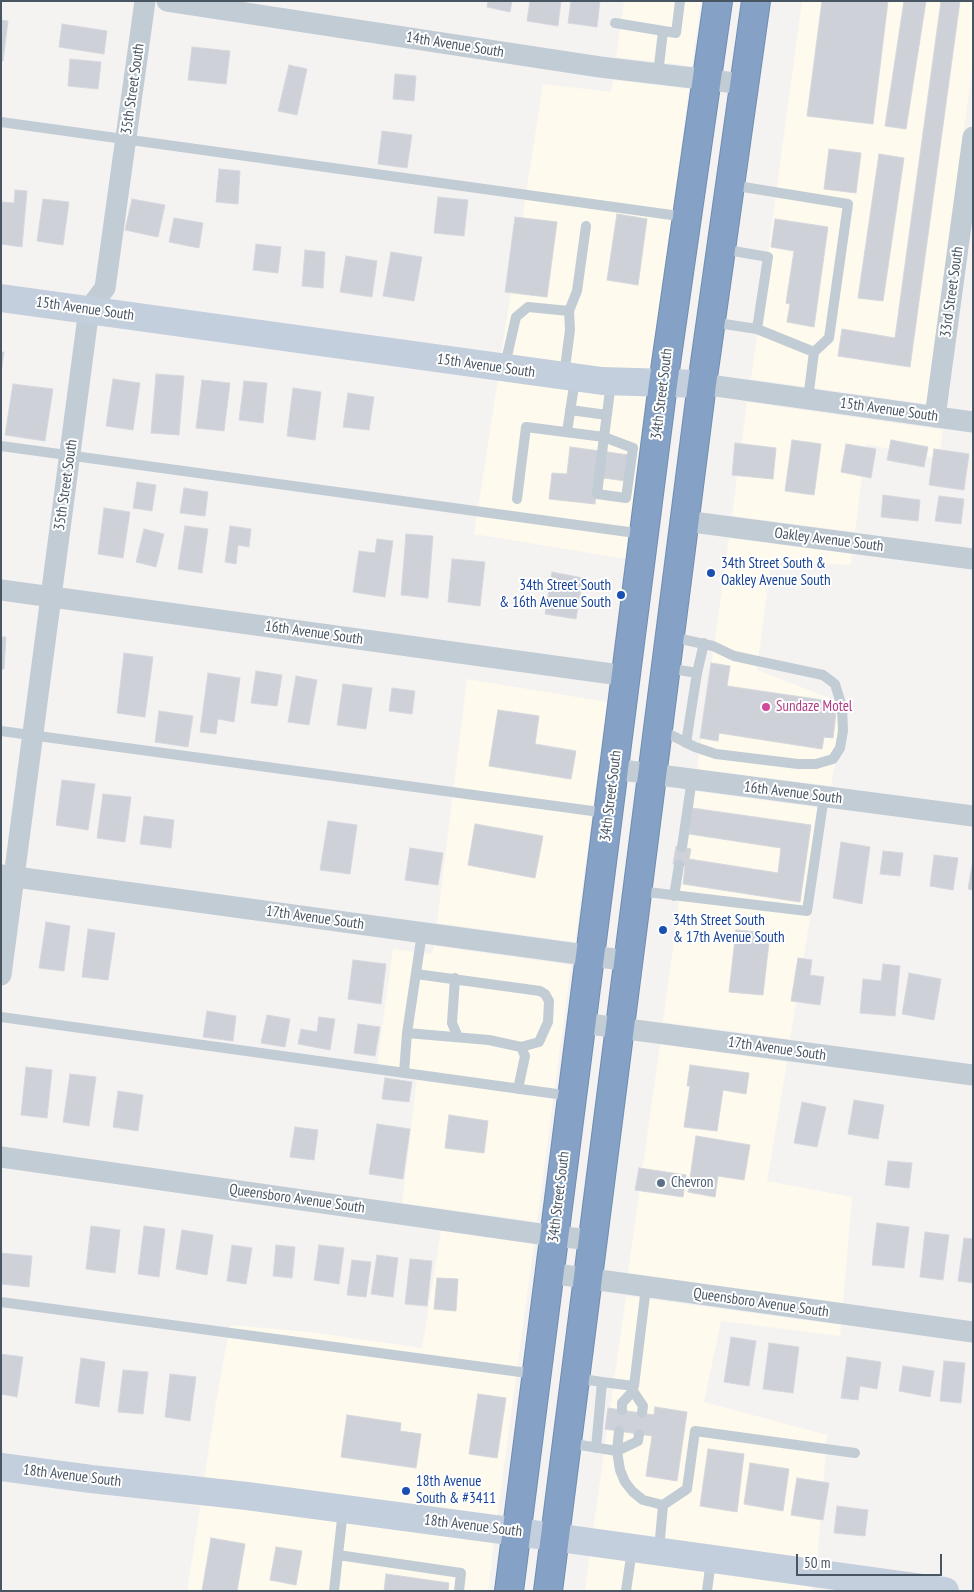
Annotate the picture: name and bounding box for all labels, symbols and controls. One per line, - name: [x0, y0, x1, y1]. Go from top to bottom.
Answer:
- street label: 14th Avenue South: [405, 28, 505, 62]
- street label: 35th Street South: [118, 42, 148, 136]
- street label: 33rd Street South: [937, 245, 967, 339]
- street label: 15th Avenue South: [35, 293, 135, 325]
- street label: 34th Street South: [647, 347, 677, 441]
- street label: 15th Avenue South: [436, 350, 536, 382]
- street label: 15th Avenue South: [839, 394, 939, 426]
- street label: 35th Street South: [51, 438, 81, 532]
- street label: Oakley Avenue South: [774, 524, 884, 556]
- place label: 34th Street South & Oakley Avenue South: [721, 555, 831, 590]
- marker: 34th Street South & Oakley Avenue South: [705, 567, 717, 579]
- place label: 34th Street South & 16th Avenue South: [499, 577, 611, 612]
- marker: 34th Street South & 16th Avenue South: [615, 589, 627, 601]
- street label: 16th Avenue South: [264, 617, 364, 649]
- place label: Sundaze Motel: [776, 698, 852, 716]
- marker: Sundaze Motel: [760, 701, 772, 713]
- street label: 34th Street South: [596, 749, 626, 843]
- street label: 16th Avenue South: [743, 778, 843, 808]
- street label: 17th Avenue South: [265, 902, 365, 934]
- place label: 34th Street South & 17th Avenue South: [673, 912, 785, 947]
- marker: 34th Street South & 17th Avenue South: [657, 924, 669, 936]
- street label: 17th Avenue South: [727, 1033, 827, 1065]
- street label: 34th Street South: [544, 1150, 574, 1244]
- place label: Chevron: [671, 1174, 713, 1192]
- marker: Chevron: [655, 1177, 667, 1189]
- street label: Queensboro Avenue South: [228, 1181, 366, 1217]
- street label: Queensboro Avenue South: [692, 1285, 830, 1321]
- street label: 18th Avenue South: [22, 1461, 122, 1491]
- place label: 18th Avenue South & #3411: [416, 1473, 496, 1508]
- marker: 18th Avenue South & #3411: [400, 1485, 412, 1497]
- street label: 18th Avenue South: [423, 1511, 523, 1541]
- scale bar: [799, 1544, 945, 1576]
- text: 50 m: [804, 1553, 830, 1572]

